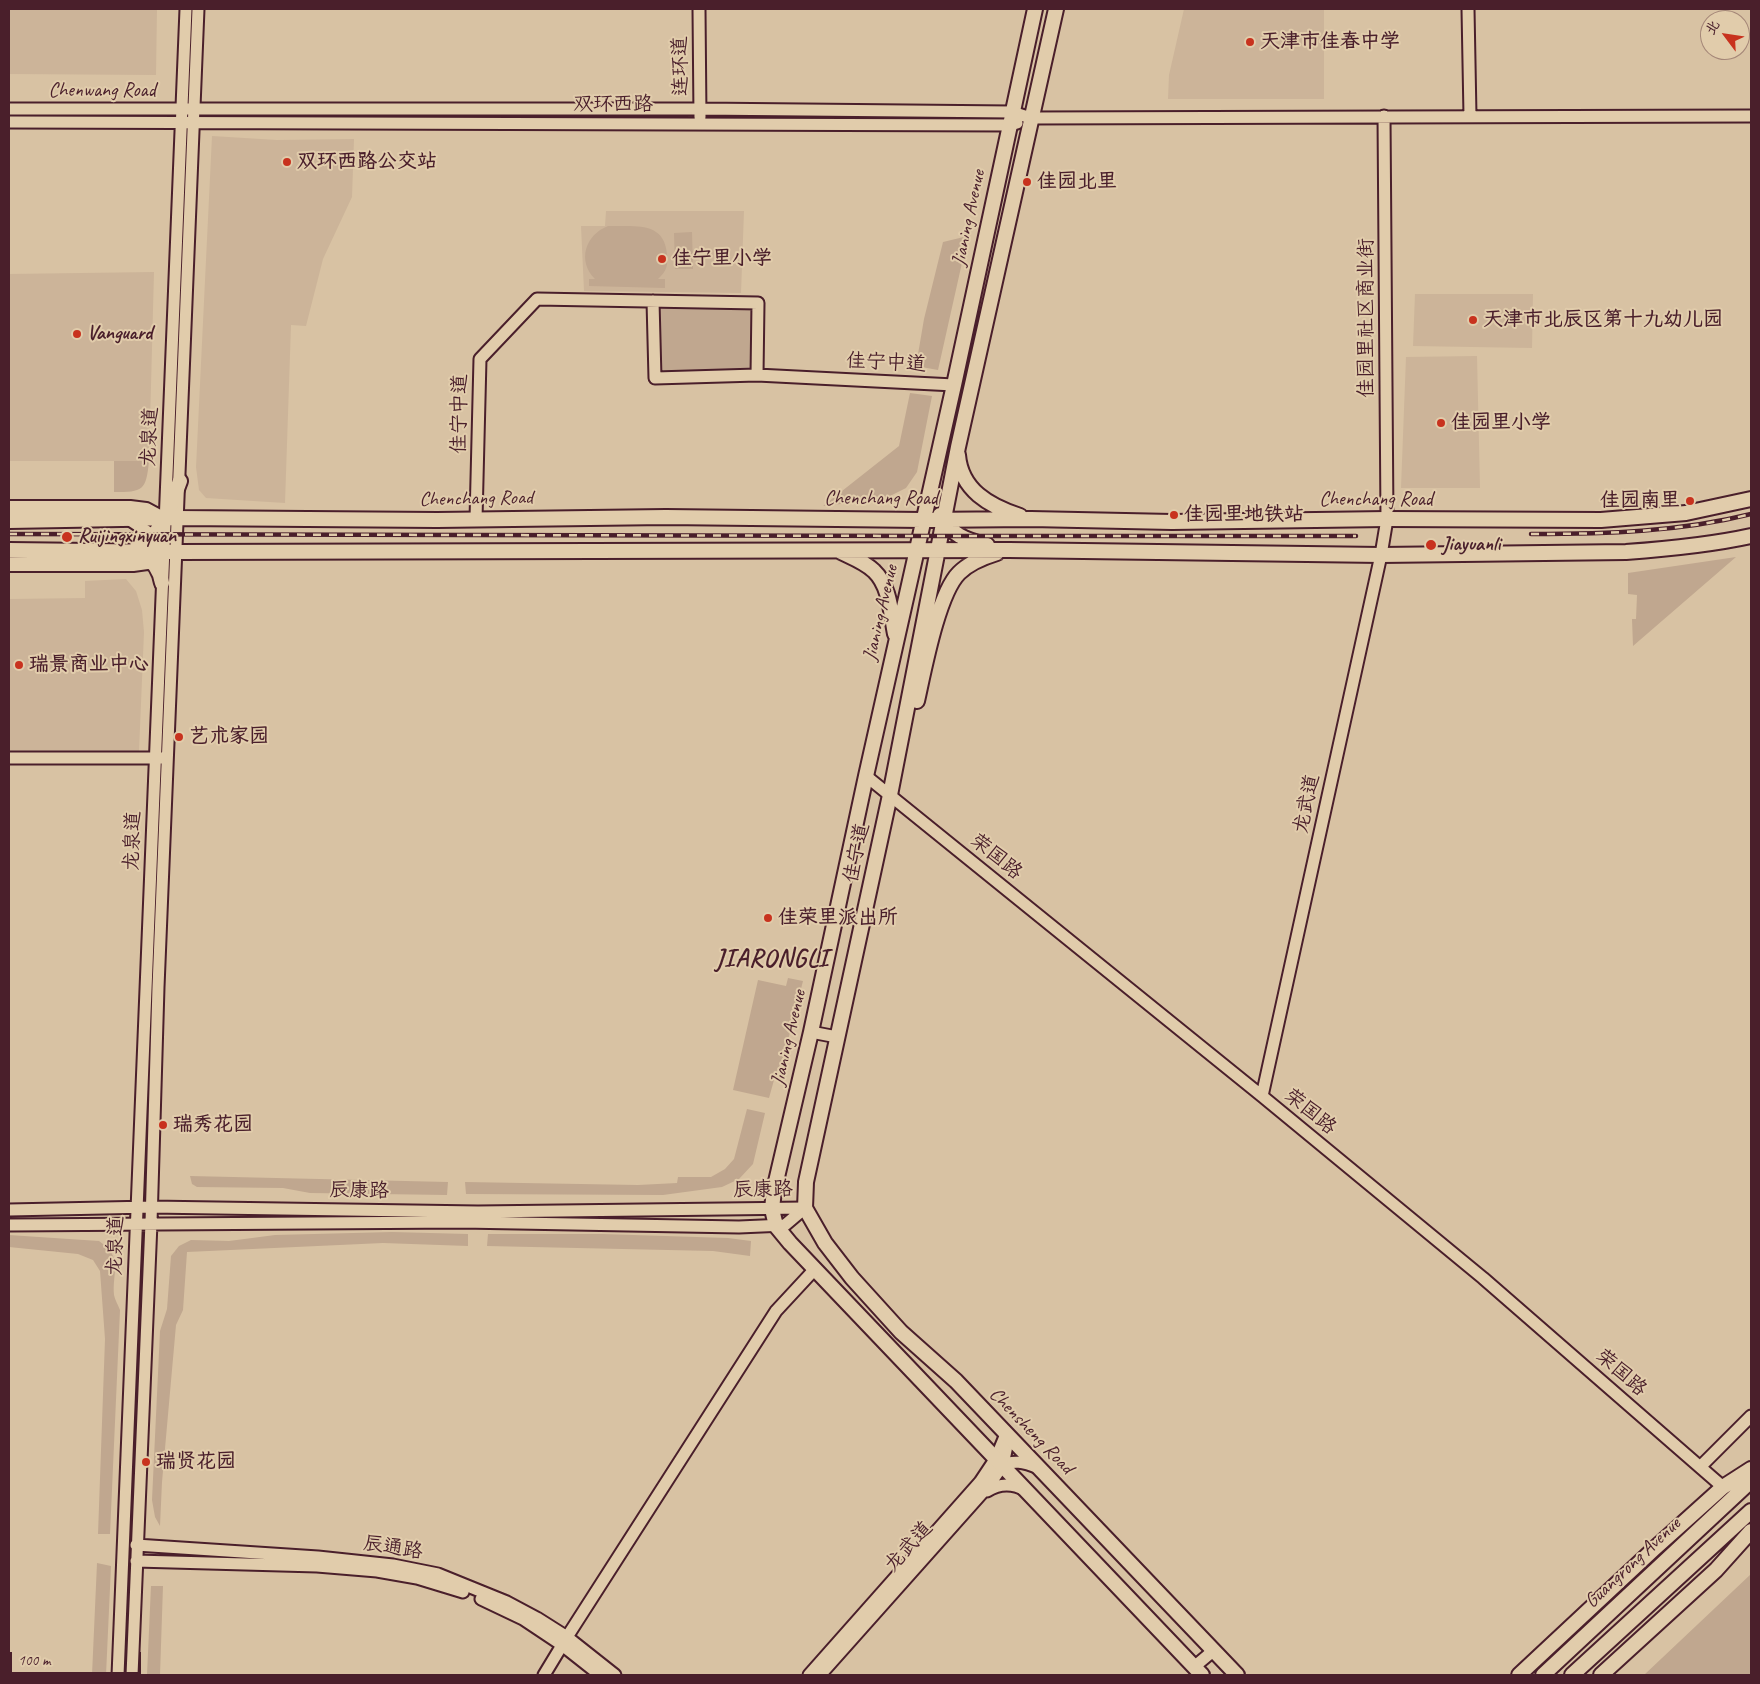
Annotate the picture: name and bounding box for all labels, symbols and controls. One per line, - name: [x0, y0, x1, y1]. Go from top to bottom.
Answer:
- north arrow: [1700, 10, 1750, 60]
- text: 北: [1702, 17, 1723, 38]
- place label: 天津市佳春中学: [1260, 30, 1400, 54]
- street label: 连环道: [668, 36, 694, 96]
- marker: 天津市佳春中学: [1244, 36, 1256, 48]
- street label: Chenwang Road: [49, 79, 155, 103]
- street label: 双环西路: [573, 93, 653, 117]
- place label: 双环西路公交站: [297, 150, 437, 174]
- marker: 双环西路公交站: [281, 156, 293, 168]
- street label: Jianing Avenue: [947, 168, 991, 268]
- place label: 佳园北里: [1037, 170, 1117, 194]
- marker: 佳园北里: [1021, 176, 1033, 188]
- street label: 佳园里社区商业街: [1355, 238, 1379, 398]
- place label: 佳宁里小学: [672, 247, 772, 271]
- marker: 佳宁里小学: [656, 253, 668, 265]
- place label: 天津市北辰区第十九幼儿园: [1483, 308, 1723, 332]
- marker: 天津市北辰区第十九幼儿园: [1467, 314, 1479, 326]
- place label: Vanguard: [87, 322, 152, 346]
- marker: Vanguard: [71, 328, 83, 340]
- street label: 佳宁中道: [845, 349, 927, 377]
- street label: 佳宁中道: [447, 374, 473, 454]
- street label: 龙泉道: [136, 406, 164, 468]
- place label: 佳园里小学: [1451, 411, 1551, 435]
- marker: 佳园里小学: [1435, 417, 1447, 429]
- street label: Chenchang Road: [419, 486, 533, 512]
- street label: Chenchang Road: [824, 487, 938, 511]
- street label: Chenchang Road: [1319, 488, 1433, 512]
- place label: 佳园南里: [1600, 489, 1680, 513]
- marker: 佳园南里: [1684, 495, 1696, 507]
- place label: 佳园里地铁站: [1184, 503, 1304, 527]
- marker: 佳园里地铁站: [1168, 509, 1180, 521]
- place label: Ruijingxinyuan: [78, 525, 176, 549]
- marker: Ruijingxinyuan: [60, 530, 74, 544]
- place label: Jiayuanli: [1442, 533, 1500, 557]
- marker: Jiayuanli: [1424, 538, 1438, 552]
- street label: Jianing Avenue: [858, 563, 904, 663]
- place label: 瑞景商业中心: [29, 653, 149, 677]
- marker: 瑞景商业中心: [13, 659, 25, 671]
- place label: 艺术家园: [189, 725, 269, 749]
- marker: 艺术家园: [173, 731, 185, 743]
- street label: 龙武道: [1289, 772, 1325, 836]
- street label: 龙泉道: [120, 811, 146, 871]
- street label: 佳宁道: [839, 821, 875, 885]
- street label: 荣国路: [965, 829, 1027, 885]
- place label: 佳荣里派出所: [778, 906, 898, 930]
- marker: 佳荣里派出所: [762, 912, 774, 924]
- district label: JIARONGLI: [715, 944, 829, 974]
- street label: Jianing Avenue: [766, 988, 812, 1088]
- street label: 荣国路: [1279, 1084, 1341, 1140]
- place label: 瑞秀花园: [173, 1113, 253, 1137]
- marker: 瑞秀花园: [157, 1119, 169, 1131]
- street label: 辰康路: [733, 1177, 793, 1203]
- street label: 辰康路: [329, 1178, 389, 1204]
- street label: 龙泉道: [103, 1216, 129, 1276]
- street label: 荣国路: [1590, 1344, 1652, 1402]
- street label: Chensheng Road: [984, 1383, 1078, 1479]
- place label: 瑞贤花园: [156, 1450, 236, 1474]
- marker: 瑞贤花园: [140, 1456, 152, 1468]
- street label: Guangrong Avenue: [1580, 1512, 1686, 1614]
- street label: 龙武道: [880, 1517, 938, 1577]
- street label: 辰通路: [361, 1531, 425, 1565]
- scale bar: [12, 1642, 144, 1674]
- text: 100 m: [18, 1651, 50, 1670]

